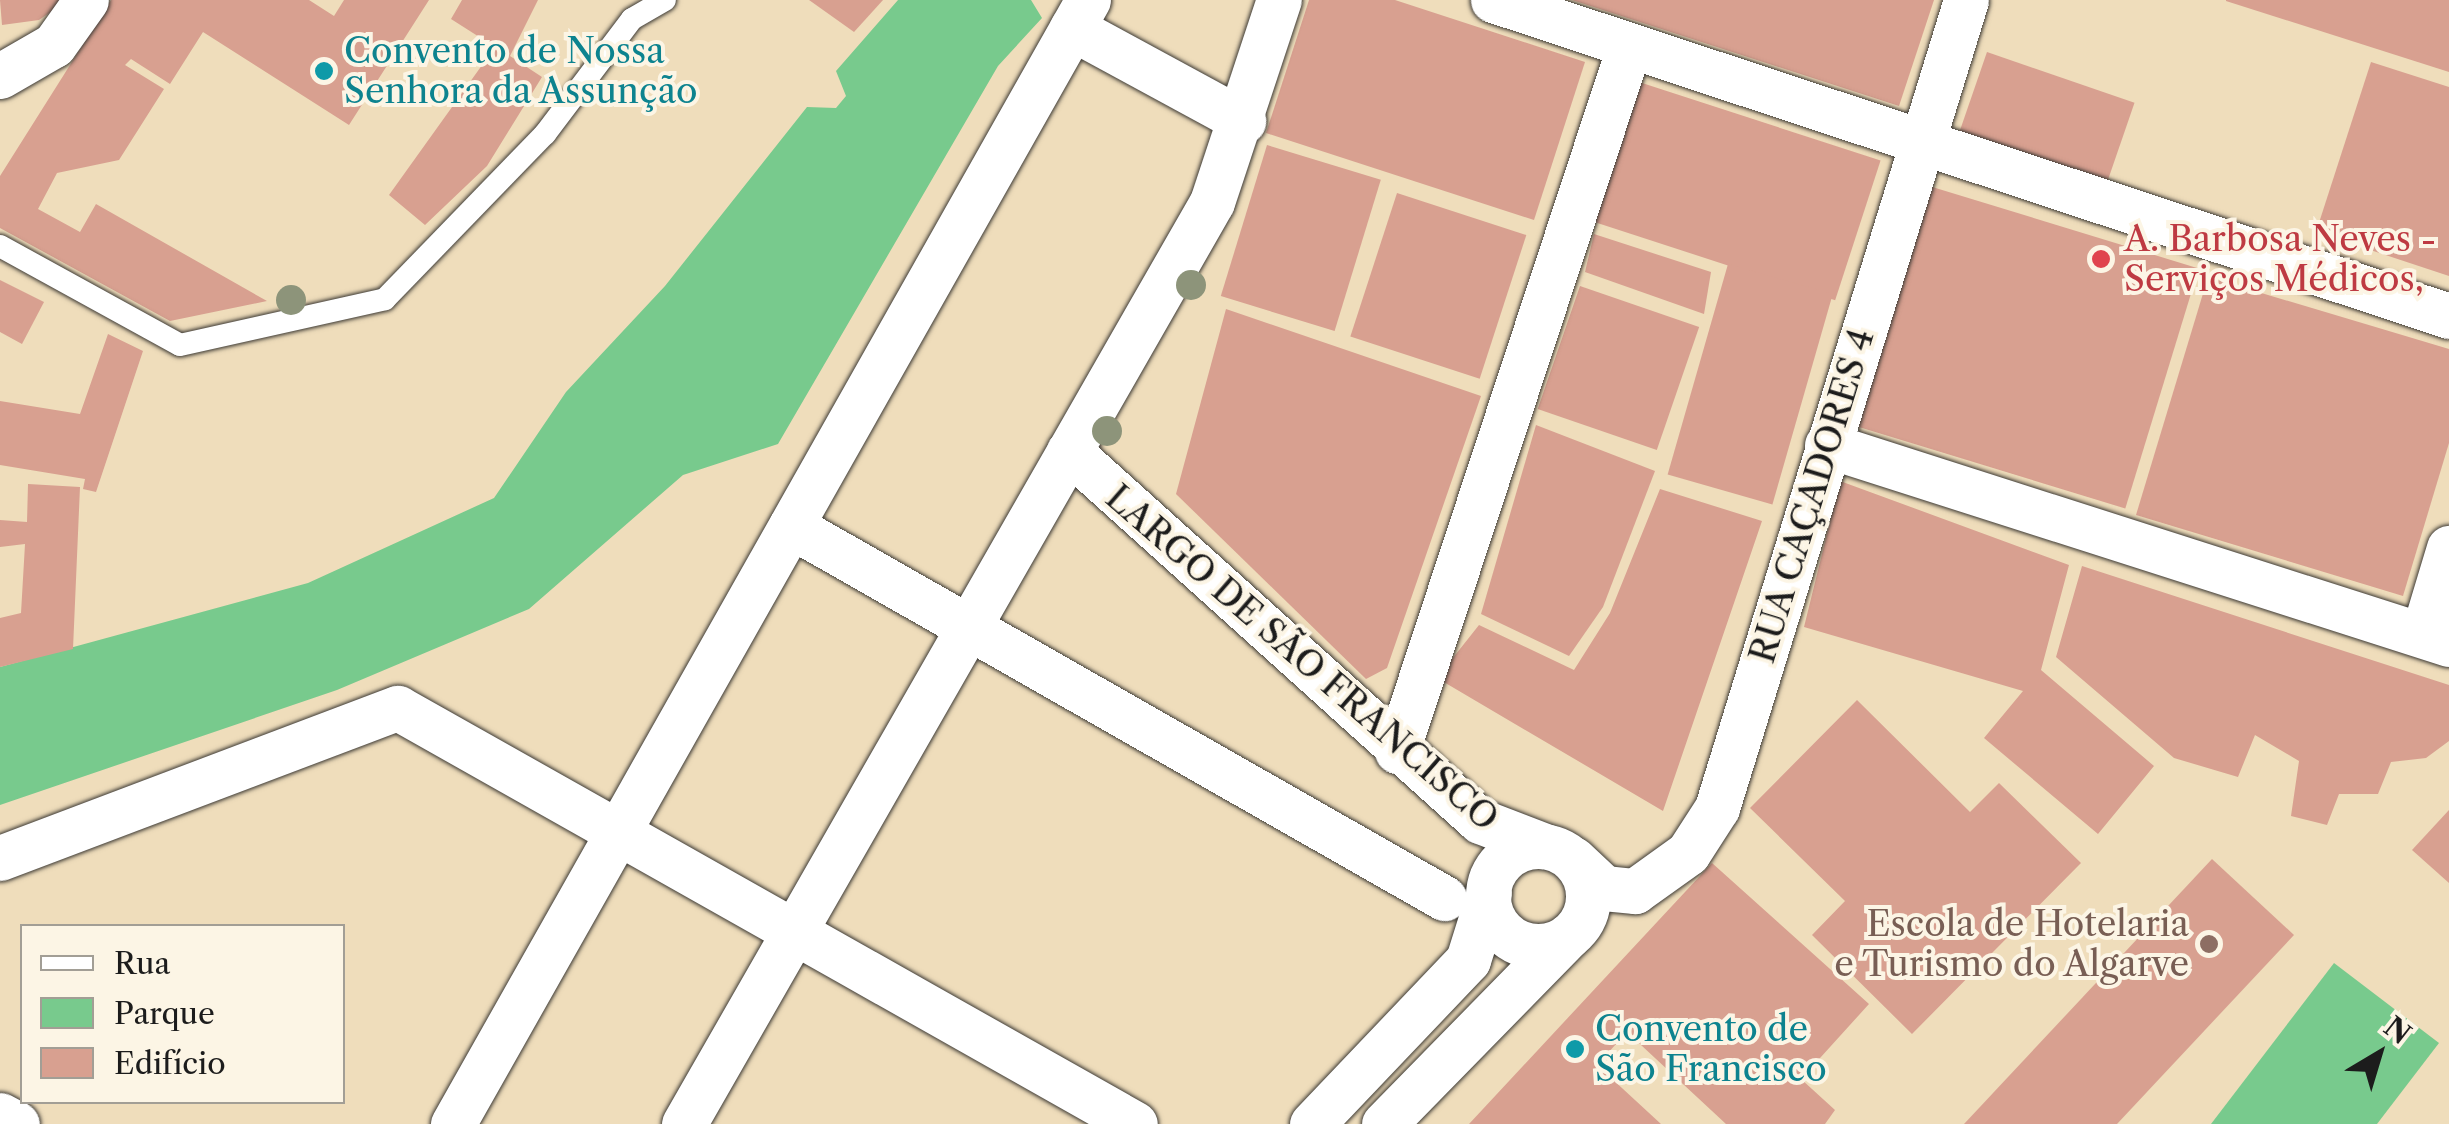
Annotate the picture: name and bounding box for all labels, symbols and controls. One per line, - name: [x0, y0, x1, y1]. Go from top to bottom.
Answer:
- place label: Convento de Nossa Senhora da Assunção: [344, 30, 700, 112]
- marker: Convento de Nossa Senhora da Assunção: [313, 60, 335, 82]
- place label: A. Barbosa Neves - Serviços Médicos,: [2124, 218, 2437, 300]
- marker: A. Barbosa Neves - Serviços Médicos,: [2088, 246, 2114, 272]
- street label: RUA CAÇADORES 4: [1741, 323, 1883, 669]
- street label: LARGO DE SÃO FRANCISCO: [1097, 476, 1507, 840]
- place label: Escola de Hotelaria e Turismo do Algarve: [1832, 903, 2189, 985]
- legend: [20, 924, 345, 1104]
- marker: Escola de Hotelaria e Turismo do Algarve: [2198, 933, 2220, 955]
- text: Rua: [114, 945, 170, 982]
- text: Parque: [114, 995, 215, 1032]
- north arrow: [2329, 1004, 2429, 1104]
- place label: Convento de São Francisco: [1595, 1008, 1827, 1090]
- text: N: [2377, 1009, 2418, 1051]
- marker: Convento de São Francisco: [1564, 1038, 1586, 1060]
- text: Edifício: [114, 1045, 226, 1082]

